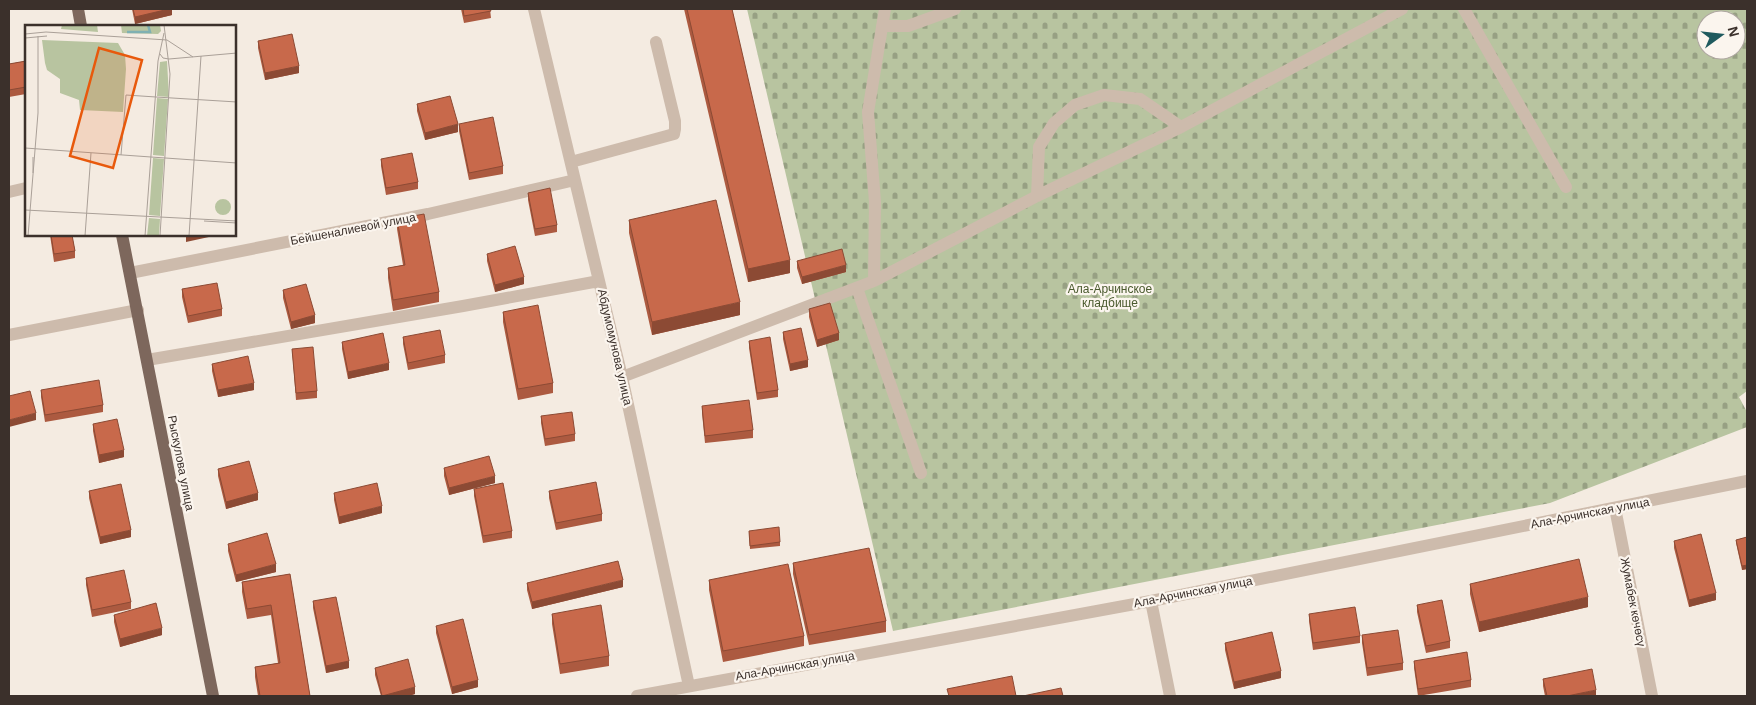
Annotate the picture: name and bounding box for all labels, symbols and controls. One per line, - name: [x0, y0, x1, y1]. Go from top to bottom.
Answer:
- north arrow: [1696, 10, 1746, 60]
- inset map: [25, 25, 236, 236]
- text: N: [1725, 25, 1743, 39]
- street label: Бейшеналиевой улица: [289, 210, 417, 248]
- park label: Ала-Арчинское кладбище: [1068, 282, 1153, 310]
- street label: Абдумомунова улица: [595, 287, 635, 407]
- street label: Рыскулова улица: [165, 414, 197, 512]
- street label: Ала-Арчинская улица: [1529, 495, 1651, 531]
- street label: Жумабек көчөсү: [1617, 556, 1649, 648]
- street label: Ала-Арчинская улица: [1132, 574, 1254, 610]
- street label: Ала-Арчинская улица: [734, 649, 856, 683]

